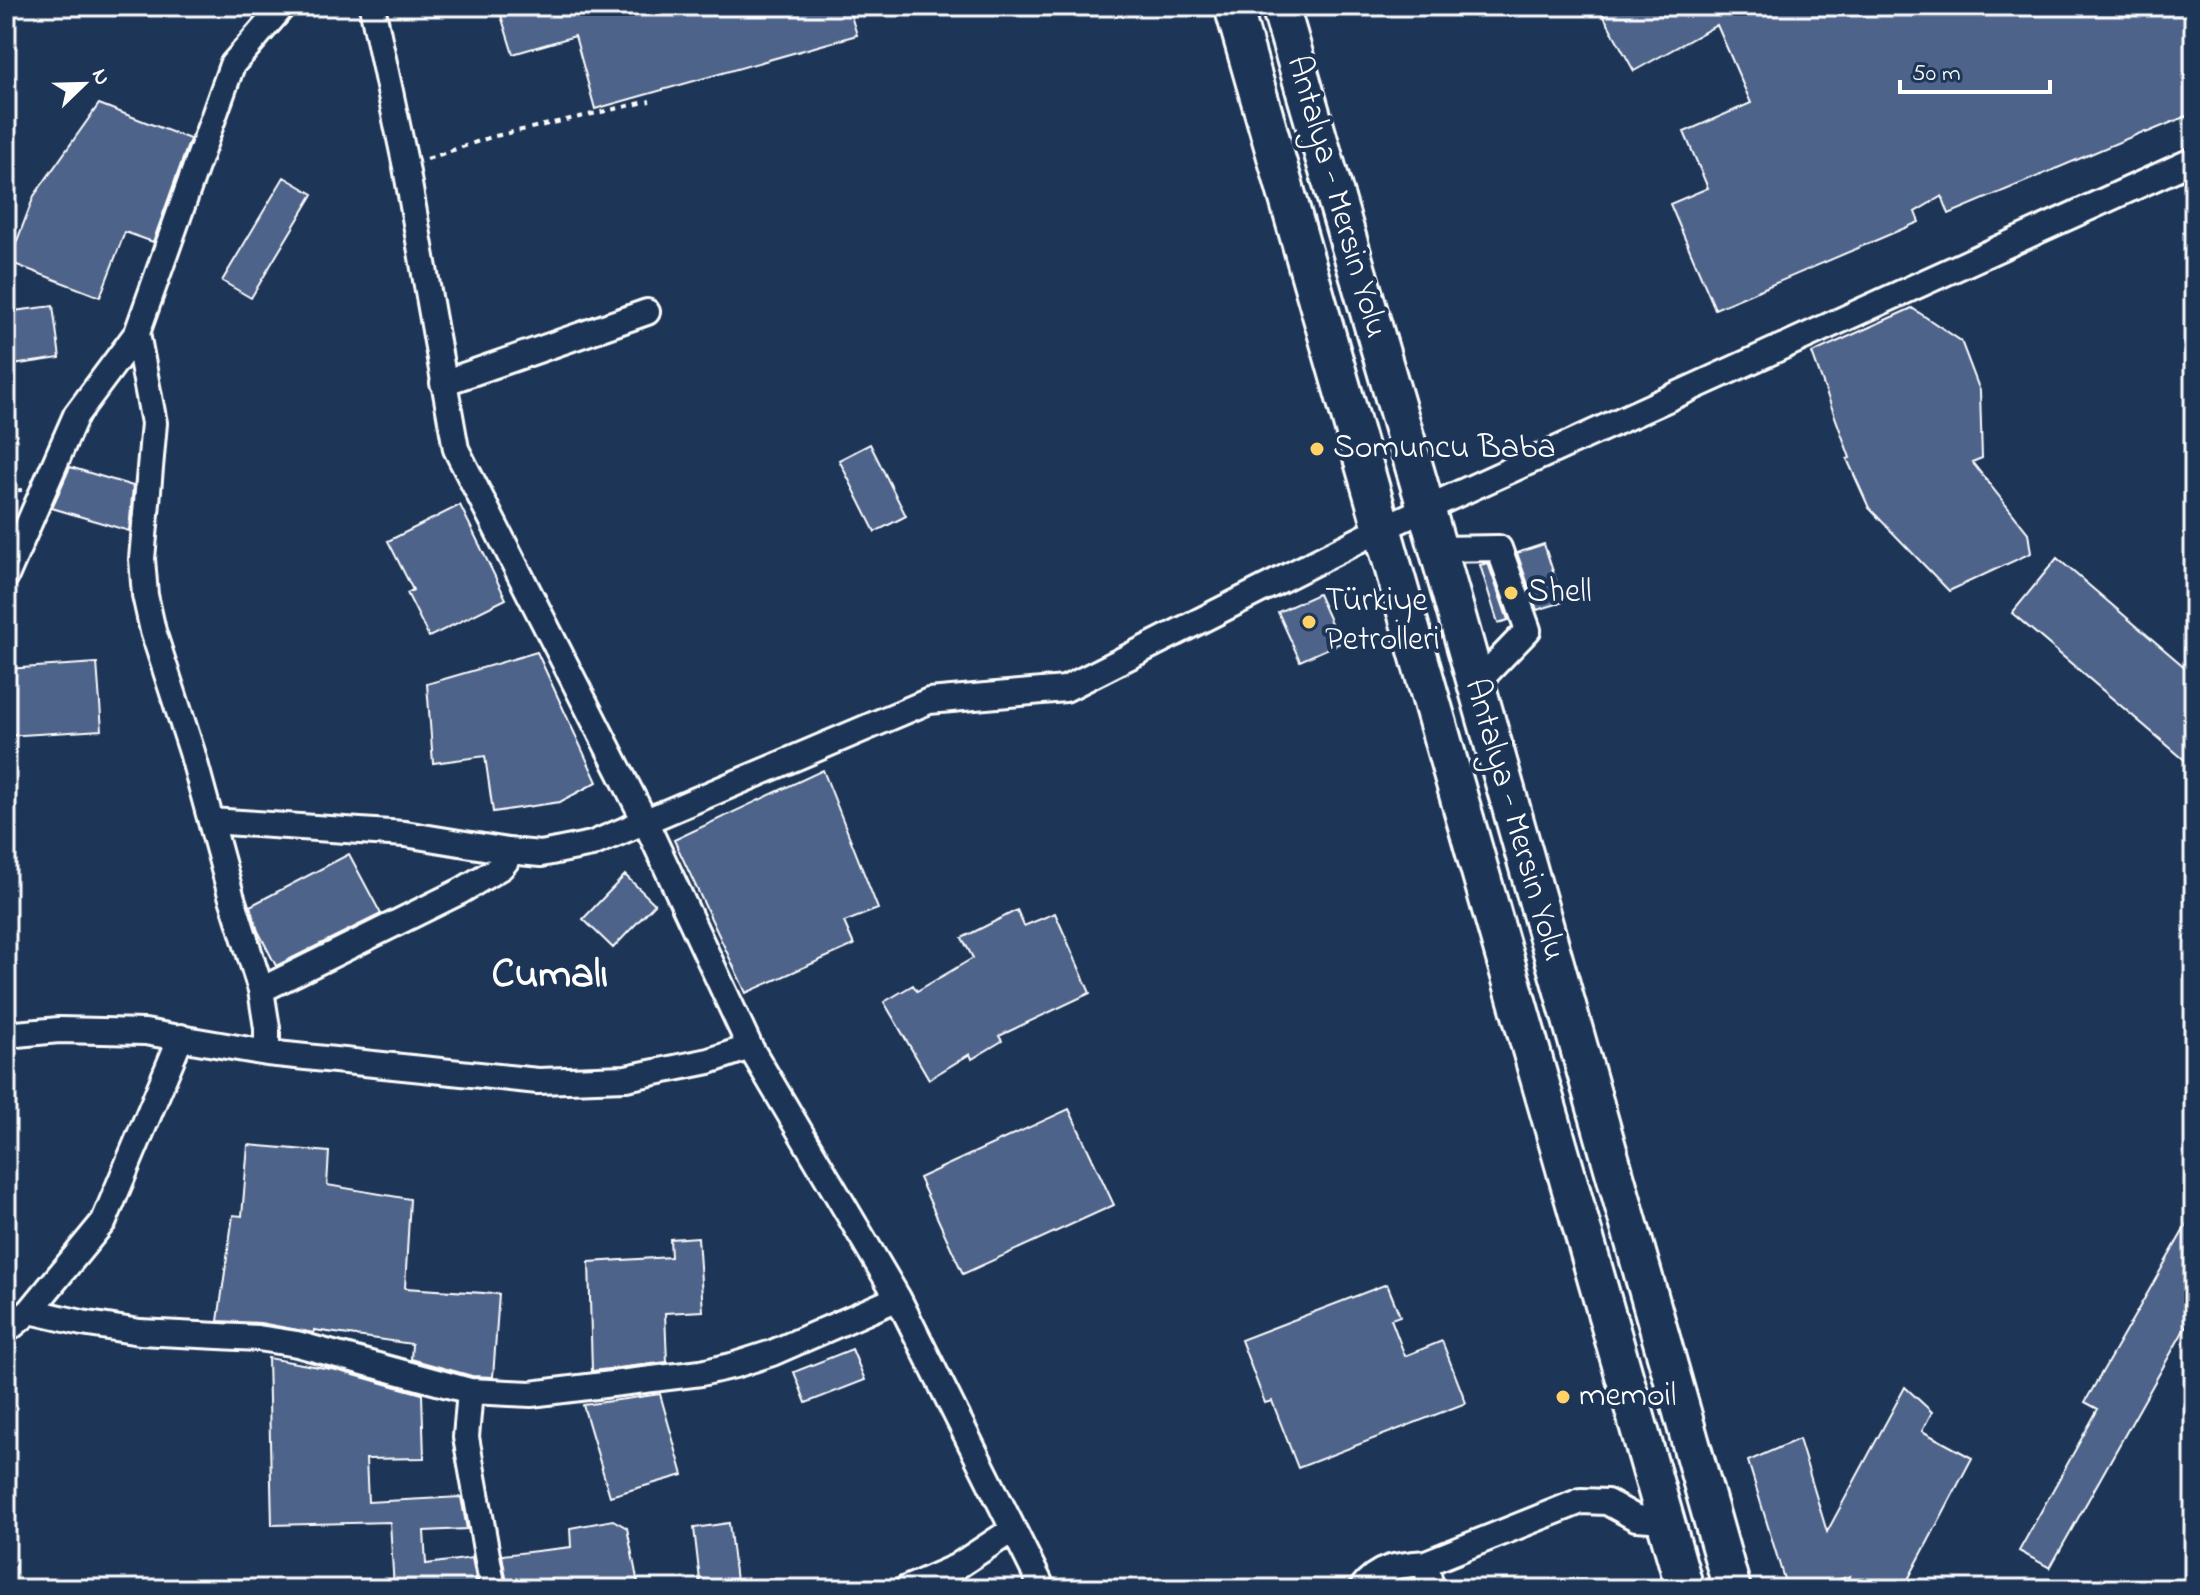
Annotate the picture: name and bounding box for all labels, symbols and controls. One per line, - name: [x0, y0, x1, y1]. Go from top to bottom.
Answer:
- north arrow: [44, 44, 124, 124]
- scale bar: [1900, 44, 2050, 94]
- street label: Antalya - Mersin Yolu: [1272, 50, 1400, 344]
- text: 50 m: [1912, 57, 1961, 92]
- text: N: [82, 64, 117, 90]
- place label: Somuncu Baba: [1333, 424, 1556, 474]
- marker: Somuncu Baba: [1308, 440, 1326, 458]
- place label: Shell: [1527, 568, 1592, 618]
- place label: Türkiye Petrolleri: [1325, 577, 1440, 666]
- marker: Shell: [1502, 584, 1520, 602]
- marker: Türkiye Petrolleri: [1300, 613, 1318, 631]
- street label: Antalya - Mersin Yolu: [1450, 673, 1578, 967]
- district label: Cumalı: [492, 945, 608, 1006]
- place label: memoil: [1579, 1372, 1677, 1422]
- marker: memoil: [1554, 1388, 1572, 1406]

